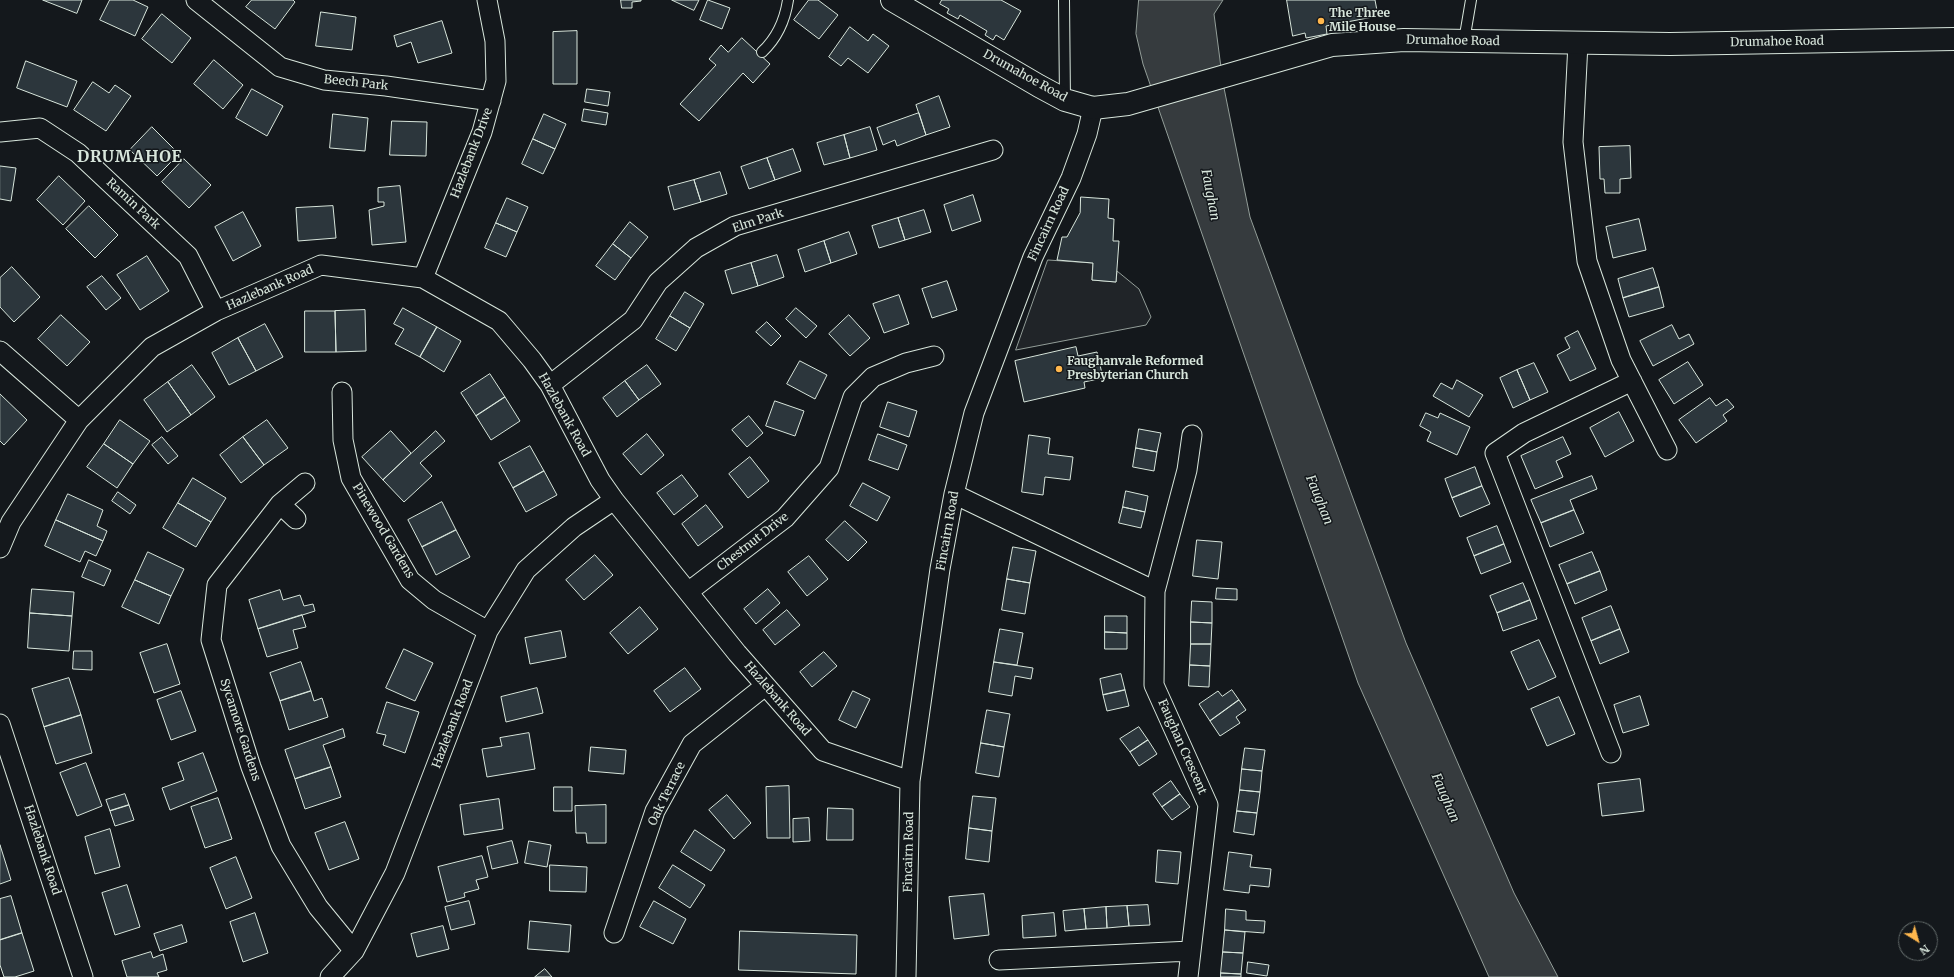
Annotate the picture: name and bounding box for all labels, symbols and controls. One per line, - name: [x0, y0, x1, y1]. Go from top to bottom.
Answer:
- place label: The Three Mile House: [1329, 7, 1396, 35]
- marker: The Three Mile House: [1316, 16, 1326, 26]
- street label: Drumahoe Road: [1406, 33, 1500, 49]
- street label: Drumahoe Road: [1730, 34, 1824, 50]
- street label: Drumahoe Road: [981, 47, 1069, 105]
- street label: Beech Park: [323, 72, 389, 94]
- street label: Hazlebank Drive: [448, 106, 496, 200]
- district label: DRUMAHOE: [77, 147, 183, 167]
- water label: Faughan: [1197, 168, 1223, 222]
- street label: Ramin Park: [103, 176, 163, 232]
- street label: Fincairn Road: [1025, 184, 1073, 264]
- street label: Elm Park: [731, 206, 785, 236]
- street label: Hazlebank Road: [224, 262, 316, 314]
- place label: Faughanvale Reformed Presbyterian Church: [1067, 355, 1203, 383]
- marker: Faughanvale Reformed Presbyterian Church: [1054, 364, 1064, 374]
- street label: Hazlebank Road: [535, 371, 593, 459]
- water label: Faughan: [1302, 473, 1336, 527]
- street label: Pinewood Gardens: [349, 481, 417, 581]
- street label: Fincairn Road: [934, 490, 962, 572]
- street label: Chestnut Drive: [714, 510, 792, 574]
- street label: Hazlebank Road: [741, 659, 813, 739]
- street label: Sycamore Gardens: [217, 677, 263, 783]
- street label: Hazlebank Road: [429, 678, 477, 770]
- street label: Faughan Crescent: [1155, 697, 1209, 797]
- street label: Oak Terrace: [645, 760, 689, 828]
- water label: Faughan: [1428, 771, 1462, 825]
- street label: Hazlebank Road: [21, 803, 63, 897]
- street label: Fincairn Road: [901, 812, 917, 892]
- north arrow: [1898, 921, 1938, 961]
- text: N: [1917, 942, 1932, 958]

